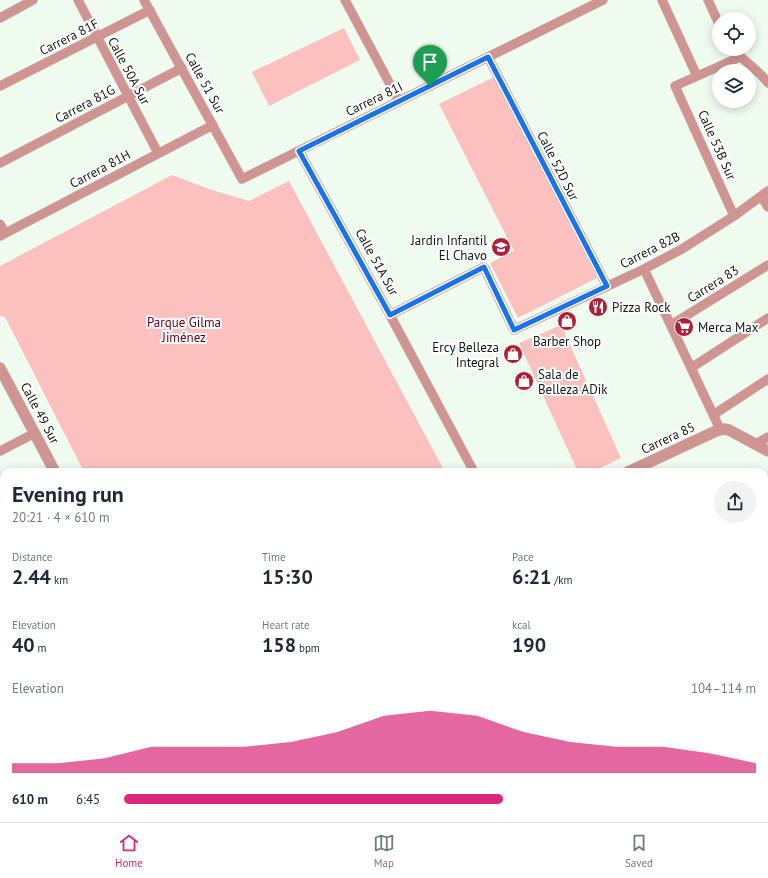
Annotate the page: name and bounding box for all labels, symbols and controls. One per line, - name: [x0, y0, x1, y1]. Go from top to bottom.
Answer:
- map controls: [712, 12, 756, 108]
- button: locate: [712, 12, 756, 56]
- street label: Carrera 81F: [36, 15, 102, 59]
- street label: Calle 50A Sur: [104, 34, 154, 108]
- pin: [413, 45, 447, 86]
- street label: Calle 51 Sur: [181, 49, 229, 117]
- icon: arrive: [419, 51, 441, 73]
- button: layers: [712, 64, 756, 108]
- street label: Carrera 81I: [343, 78, 405, 120]
- street label: Carrera 81G: [52, 81, 118, 127]
- street label: Calle 53B Sur: [694, 107, 740, 183]
- street label: Calle 52D Sur: [533, 128, 583, 204]
- street label: Carrera 81H: [67, 146, 133, 192]
- street label: Calle 51A Sur: [352, 225, 403, 299]
- street label: Carrera 82B: [617, 228, 683, 272]
- place label: Jardin Infantil El Chavo: [410, 232, 487, 264]
- school or university icon: Jardin Infantil El Chavo: [490, 236, 512, 258]
- street label: Carrera 83: [684, 262, 742, 306]
- restaurant icon: Pizza Rock: [587, 296, 609, 318]
- place label: Pizza Rock: [612, 299, 671, 316]
- shop icon: Barber Shop: [556, 310, 578, 332]
- park label: Parque Gilma Jiménez: [147, 314, 221, 346]
- supermarket icon: Merca Max: [673, 316, 695, 338]
- place label: Merca Max: [698, 319, 759, 336]
- place label: Barber Shop: [533, 333, 601, 350]
- place label: Ercy Belleza Integral: [432, 339, 499, 371]
- shop icon: Ercy Belleza Integral: [502, 343, 524, 365]
- place label: Sala de Belleza ADik: [538, 366, 608, 398]
- shop icon: Sala de Belleza ADik: [513, 370, 535, 392]
- street label: Calle 49 Sur: [17, 379, 64, 447]
- street label: Carrera 85: [638, 418, 698, 458]
- text: Evening run: [12, 480, 124, 508]
- button: share: [714, 481, 756, 523]
- text: 20:21 · 4 × 610 m: [12, 509, 109, 526]
- text: Distance: [12, 550, 52, 564]
- text: Time: [262, 550, 286, 564]
- text: Pace: [512, 550, 534, 564]
- text: 2.44: [12, 564, 51, 590]
- text: 15:30: [262, 564, 313, 590]
- text: 6:21: [512, 564, 551, 590]
- text: km: [51, 573, 68, 587]
- text: /km: [551, 573, 572, 587]
- text: Elevation: [12, 618, 56, 632]
- text: Heart rate: [262, 618, 310, 632]
- text: kcal: [512, 618, 531, 632]
- text: 40: [12, 632, 35, 658]
- text: 158: [262, 632, 296, 658]
- text: 190: [512, 632, 546, 658]
- text: m: [35, 641, 47, 655]
- text: bpm: [296, 641, 320, 655]
- text: Elevation: [12, 680, 64, 697]
- text: 104–114 m: [691, 680, 756, 697]
- text: 610 m: [12, 791, 48, 808]
- text: 6:45: [76, 791, 100, 808]
- tab: Home: [115, 832, 143, 870]
- tab: Map: [373, 832, 395, 870]
- tab: Saved: [625, 832, 653, 870]

